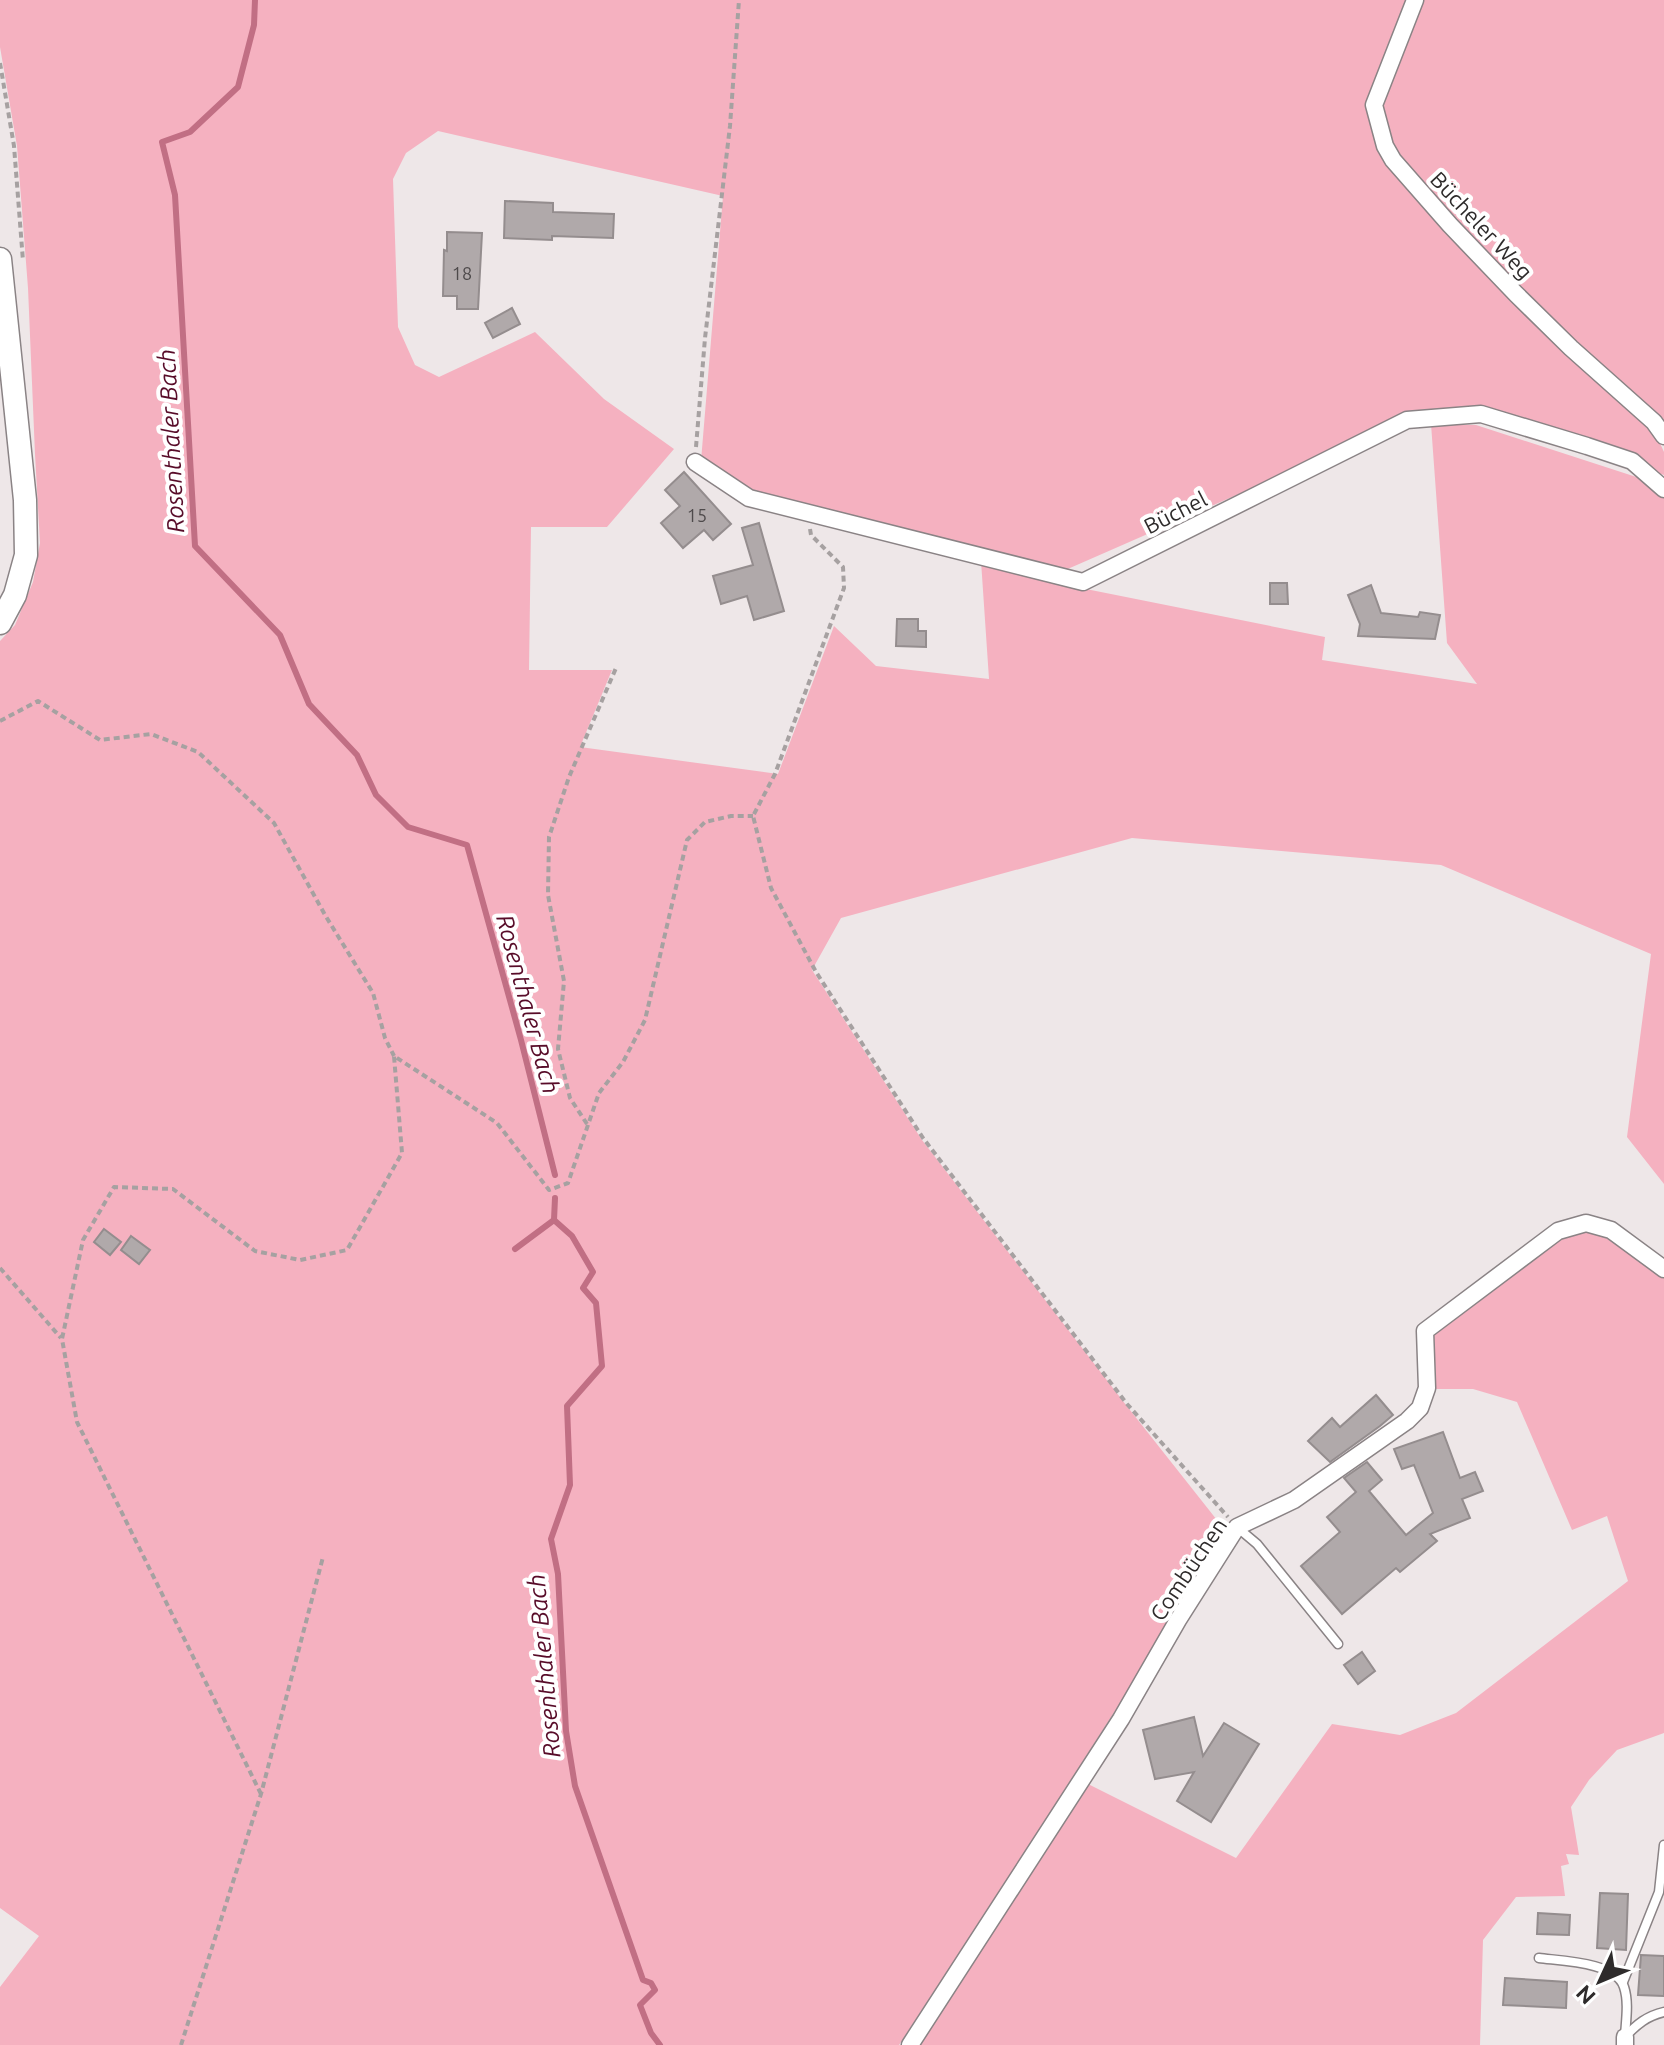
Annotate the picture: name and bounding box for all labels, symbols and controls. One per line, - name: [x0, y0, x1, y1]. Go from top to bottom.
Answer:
- street label: Bücheler Weg: [1426, 166, 1538, 284]
- house number: 18: [452, 263, 472, 283]
- water label: Rosenthaler Bach: [153, 348, 189, 534]
- street label: Büchel: [1139, 485, 1211, 538]
- house number: 15: [687, 505, 707, 525]
- water label: Rosenthaler Bach: [491, 912, 565, 1096]
- street label: Combüchen: [1145, 1513, 1231, 1625]
- water label: Rosenthaler Bach: [523, 1573, 565, 1759]
- north arrow: [1560, 1941, 1640, 2021]
- text: N: [1571, 1981, 1600, 2010]

